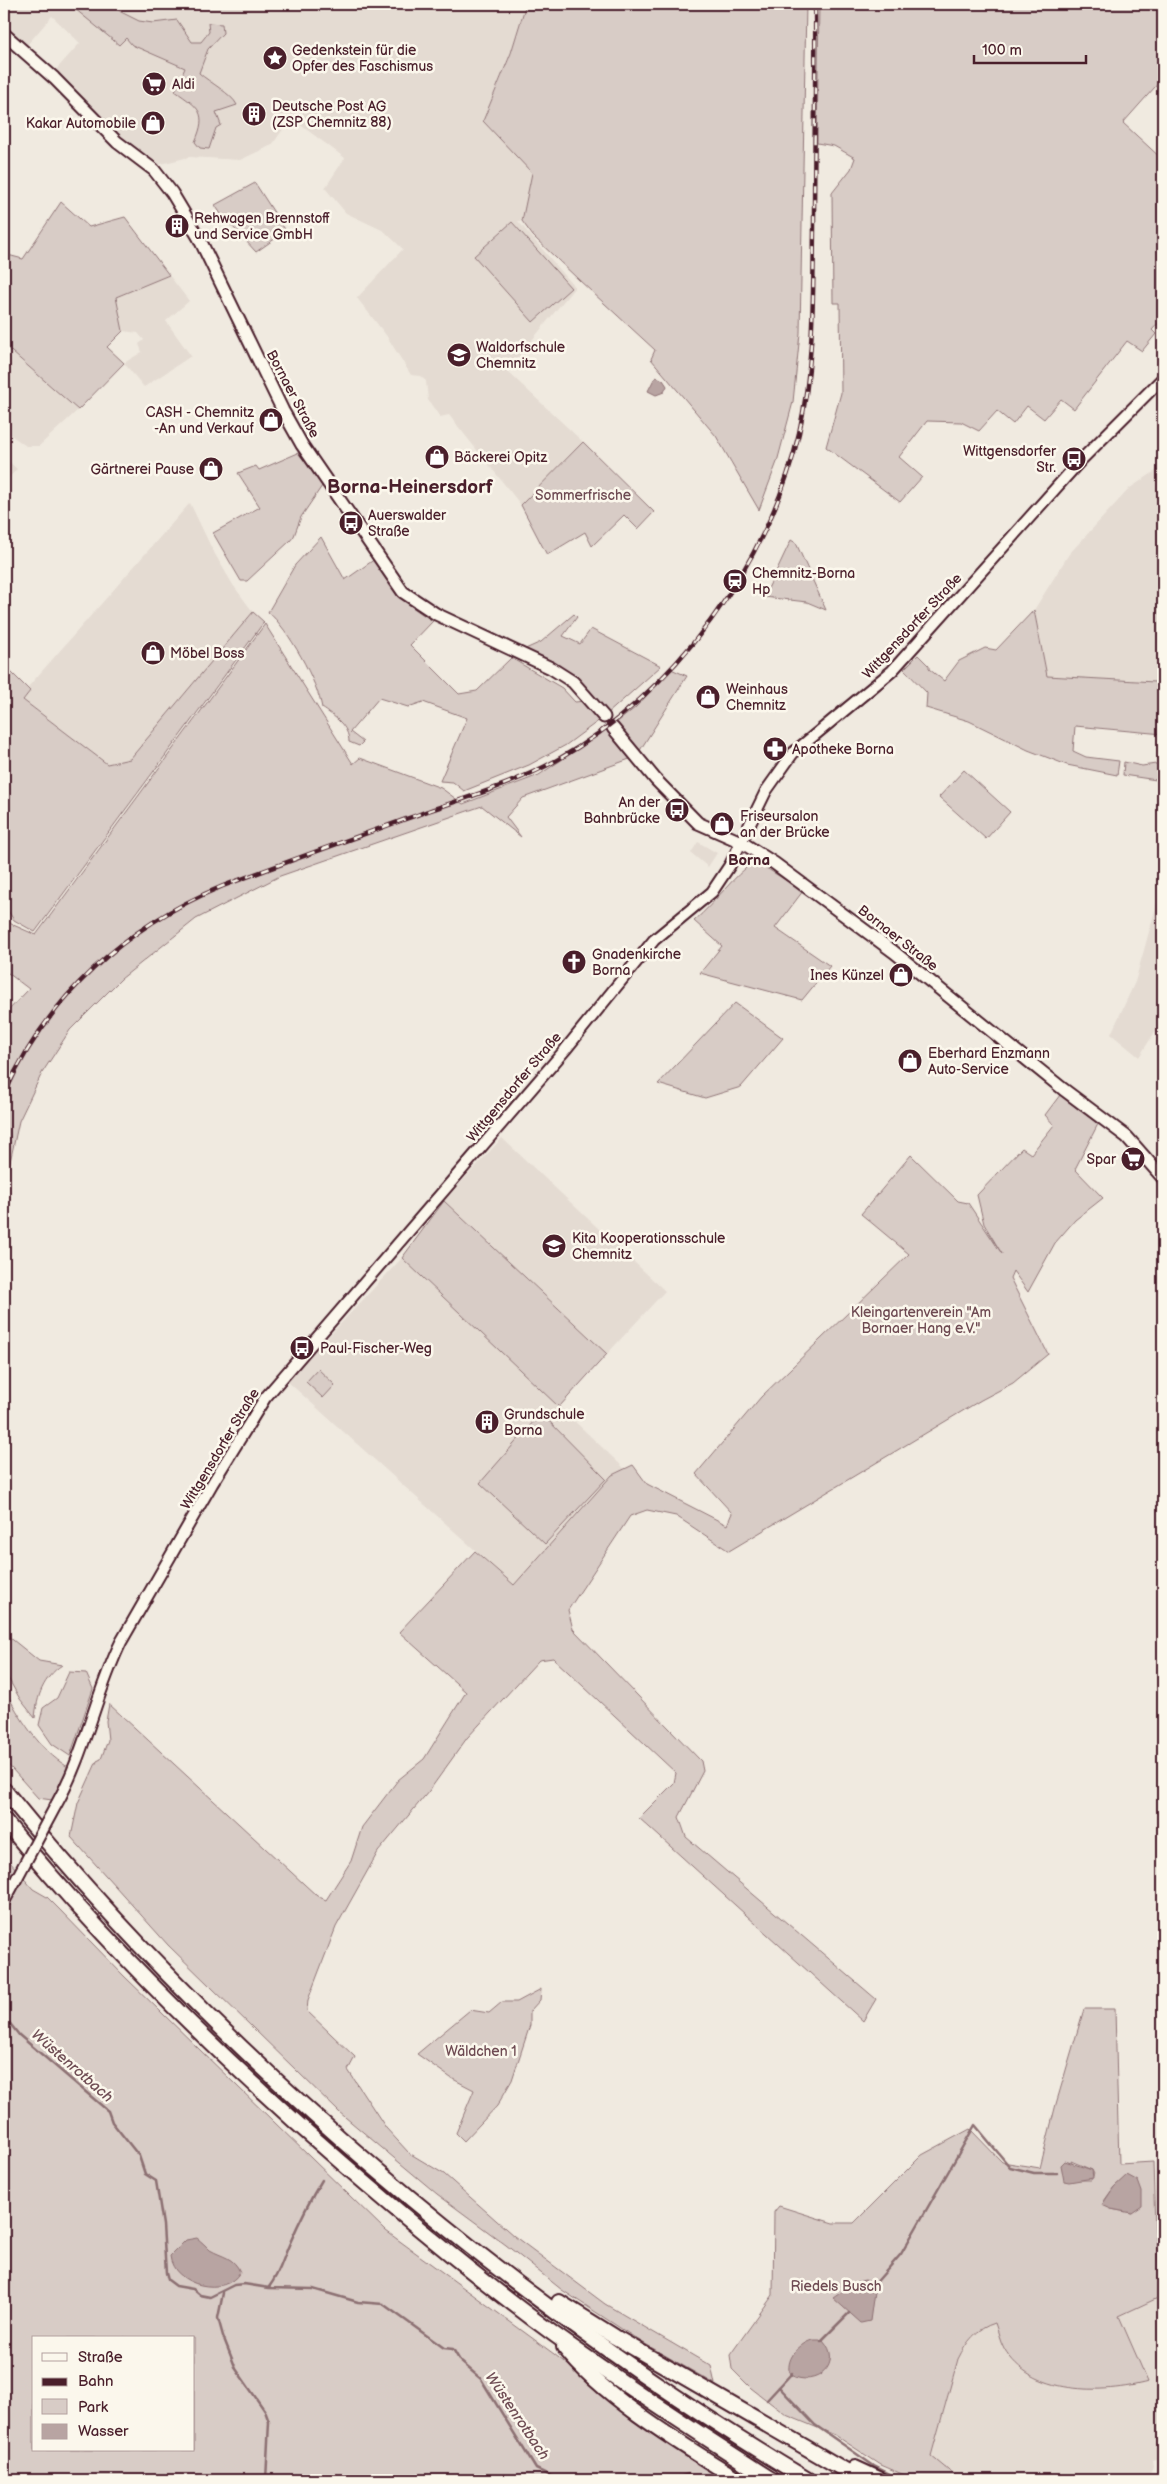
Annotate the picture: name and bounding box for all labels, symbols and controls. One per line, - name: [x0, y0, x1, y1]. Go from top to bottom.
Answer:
- scale bar: [974, 32, 1087, 64]
- text: 100 m: [982, 41, 1022, 60]
- place label: Gedenkstein für die Opfer des Faschismus: [292, 42, 433, 75]
- place icon: Gedenkstein für die Opfer des Faschismus: [262, 45, 288, 71]
- supermarket icon: Aldi: [141, 71, 167, 97]
- place label: Aldi: [172, 76, 195, 93]
- place label: Deutsche Post AG (ZSP Chemnitz 88): [272, 98, 392, 131]
- building icon: Deutsche Post AG (ZSP Chemnitz 88): [241, 101, 267, 127]
- shop icon: Kakar Automobile: [140, 110, 166, 136]
- place label: Kakar Automobile: [26, 115, 136, 132]
- place label: Rehwagen Brennstoff und Service GmbH: [194, 210, 330, 243]
- building icon: Rehwagen Brennstoff und Service GmbH: [164, 213, 190, 239]
- place label: Waldorfschule Chemnitz: [476, 339, 565, 372]
- school or university icon: Waldorfschule Chemnitz: [446, 342, 472, 368]
- street label: Bornaer Straße: [263, 347, 323, 441]
- place label: CASH - Chemnitz -An und Verkauf: [145, 404, 255, 437]
- shop icon: CASH - Chemnitz -An und Verkauf: [258, 407, 284, 433]
- place label: Wittgensdorfer Str.: [963, 443, 1057, 476]
- shop icon: Bäckerei Opitz: [424, 444, 450, 470]
- bus stop icon: Wittgensdorfer Str.: [1061, 446, 1087, 472]
- place label: Bäckerei Opitz: [454, 449, 547, 466]
- shop icon: Gärtnerei Pause: [198, 456, 224, 482]
- place label: Gärtnerei Pause: [91, 461, 194, 478]
- district label: Borna-Heinersdorf: [327, 476, 494, 499]
- park label: Sommerfrische: [535, 487, 631, 504]
- place label: Auerswalder Straße: [368, 507, 447, 540]
- bus stop icon: Auerswalder Straße: [338, 510, 364, 536]
- place label: Chemnitz-Borna Hp: [752, 565, 855, 598]
- station icon: Chemnitz-Borna Hp: [722, 568, 748, 594]
- street label: Wittgensdorfer Straße: [859, 570, 965, 682]
- shop icon: Möbel Boss: [140, 640, 166, 666]
- place label: Möbel Boss: [170, 645, 245, 662]
- place label: Weinhaus Chemnitz: [726, 681, 788, 714]
- shop icon: Weinhaus Chemnitz: [695, 684, 721, 710]
- pharmacy icon: Apotheke Borna: [762, 736, 788, 762]
- place label: Apotheke Borna: [792, 741, 894, 758]
- place label: An der Bahnbrücke: [584, 794, 661, 827]
- bus stop icon: An der Bahnbrücke: [664, 797, 690, 823]
- place label: Friseursalon an der Brücke: [740, 808, 830, 841]
- shop icon: Friseursalon an der Brücke: [709, 811, 735, 837]
- district label: Borna: [728, 851, 770, 870]
- street label: Bornaer Straße: [855, 901, 941, 975]
- place label: Gnadenkirche Borna: [592, 946, 681, 979]
- church icon: Gnadenkirche Borna: [561, 949, 587, 975]
- shop icon: Ines Künzel: [888, 962, 914, 988]
- place label: Ines Künzel: [810, 967, 884, 984]
- street label: Wittgensdorfer Straße: [463, 1029, 565, 1145]
- place label: Eberhard Enzmann Auto-Service: [928, 1045, 1050, 1078]
- shop icon: Eberhard Enzmann Auto-Service: [897, 1048, 923, 1074]
- supermarket icon: Spar: [1120, 1146, 1146, 1172]
- place label: Spar: [1086, 1151, 1117, 1168]
- place label: Kita Kooperationsschule Chemnitz: [572, 1230, 725, 1263]
- school or university icon: Kita Kooperationsschule Chemnitz: [541, 1233, 567, 1259]
- park label: Kleingartenverein "Am Bornaer Hang e.V.": [851, 1304, 991, 1337]
- bus stop icon: Paul-Fischer-Weg: [289, 1335, 315, 1361]
- place label: Paul-Fischer-Weg: [320, 1340, 432, 1357]
- street label: Wittgensdorfer Straße: [177, 1385, 263, 1513]
- place label: Grundschule Borna: [504, 1406, 584, 1439]
- building icon: Grundschule Borna: [474, 1409, 500, 1435]
- water label: Wüstenrotbach: [27, 2025, 117, 2107]
- park label: Wäldchen 1: [445, 2043, 517, 2060]
- park label: Riedels Busch: [790, 2278, 882, 2295]
- legend: [32, 2336, 195, 2452]
- text: Straße: [78, 2348, 123, 2367]
- water label: Wüstenrotbach: [481, 2368, 553, 2464]
- text: Bahn: [78, 2372, 114, 2391]
- text: Park: [78, 2398, 109, 2417]
- text: Wasser: [78, 2422, 129, 2441]

